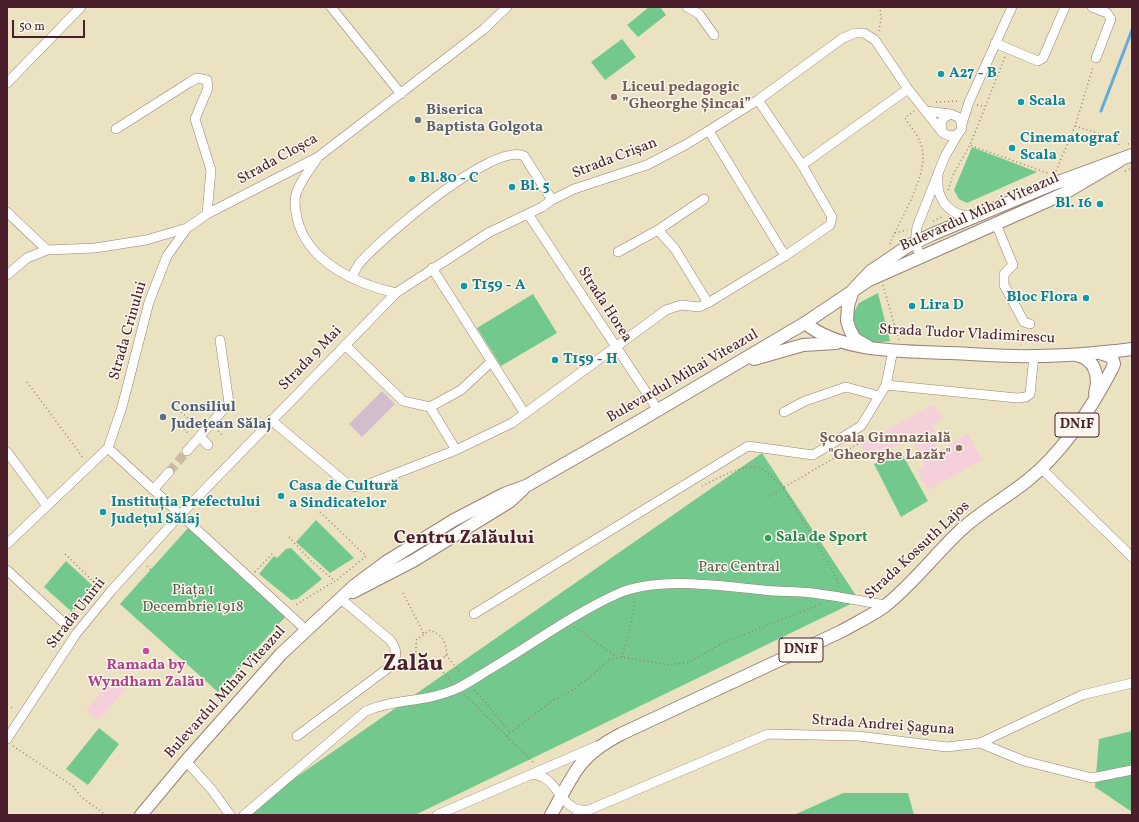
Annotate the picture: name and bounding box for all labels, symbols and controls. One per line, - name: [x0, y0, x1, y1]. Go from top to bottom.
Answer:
- scale bar: [14, 12, 87, 38]
- text: 50 m: [19, 19, 45, 35]
- place label: A27 - B: [949, 65, 997, 83]
- marker: A27 - B: [936, 69, 946, 79]
- place label: Liceul pedagogic ”Gheorghe Șincai”: [622, 79, 751, 114]
- marker: Liceul pedagogic ”Gheorghe Șincai”: [609, 92, 619, 102]
- place label: Scala: [1029, 93, 1066, 111]
- marker: Scala: [1016, 97, 1026, 107]
- place label: Biserica Baptista Golgota: [426, 102, 543, 137]
- marker: Biserica Baptista Golgota: [413, 115, 423, 125]
- place label: Cinematograf Scala: [1020, 130, 1118, 165]
- street label: Strada Cloșca: [235, 131, 321, 189]
- street label: Strada Crișan: [570, 135, 660, 183]
- marker: Cinematograf Scala: [1007, 143, 1017, 153]
- place label: Bl.80 - C: [420, 170, 479, 188]
- street label: Bulevardul Mihai Viteazul: [898, 170, 1062, 256]
- marker: Bl.80 - C: [407, 174, 417, 184]
- place label: Bl. 5: [520, 178, 550, 196]
- marker: Bl. 5: [507, 182, 517, 192]
- place label: Bl. 16: [1055, 195, 1092, 213]
- marker: Bl. 16: [1095, 199, 1105, 209]
- street label: Strada Horea: [573, 264, 635, 346]
- place label: T159 - A: [472, 277, 526, 295]
- street label: Strada Crinului: [106, 280, 152, 382]
- marker: T159 - A: [459, 281, 469, 291]
- place label: Bloc Flora: [1007, 289, 1078, 307]
- marker: Bloc Flora: [1081, 293, 1091, 303]
- place label: Lira D: [920, 297, 964, 315]
- marker: Lira D: [907, 301, 917, 311]
- street label: Strada Tudor Vladimirescu: [879, 321, 1055, 349]
- street label: Strada 9 Mai: [276, 323, 346, 395]
- street label: Bulevardul Mihai Viteazul: [604, 326, 762, 428]
- place label: T159 - H: [563, 351, 618, 369]
- marker: T159 - H: [550, 355, 560, 365]
- place label: Consiliul Județean Sălaj: [171, 399, 271, 434]
- marker: Consiliul Județean Sălaj: [158, 412, 168, 422]
- road number: DN1F: [1055, 413, 1099, 437]
- place label: Școala Gimnazială "Gheorghe Lazăr": [820, 430, 951, 465]
- marker: Școala Gimnazială "Gheorghe Lazăr": [954, 443, 964, 453]
- place label: Casa de Cultură a Sindicatelor: [289, 478, 399, 513]
- marker: Casa de Cultură a Sindicatelor: [276, 491, 286, 501]
- place label: Instituția Prefectului Județul Sălaj: [111, 494, 260, 529]
- street label: Strada Kossuth Lajos: [862, 498, 974, 604]
- marker: Instituția Prefectului Județul Sălaj: [98, 507, 108, 517]
- district label: Centru Zalăului: [394, 529, 534, 551]
- place label: Sala de Sport: [776, 529, 868, 547]
- marker: Sala de Sport: [763, 533, 773, 543]
- park label: Parc Central: [698, 559, 780, 577]
- street label: Strada Unirii: [44, 575, 110, 653]
- park label: Piața 1 Decembrie 1918: [142, 582, 244, 617]
- street label: Bulevardul Mihai Viteazul: [162, 623, 290, 763]
- road number: DN1F: [779, 638, 823, 662]
- marker: Ramada by Wyndham Zalău: [141, 646, 151, 656]
- district label: Zalău: [383, 652, 443, 680]
- place label: Ramada by Wyndham Zalău: [88, 657, 204, 692]
- street label: Strada Andrei Șaguna: [811, 712, 955, 740]

